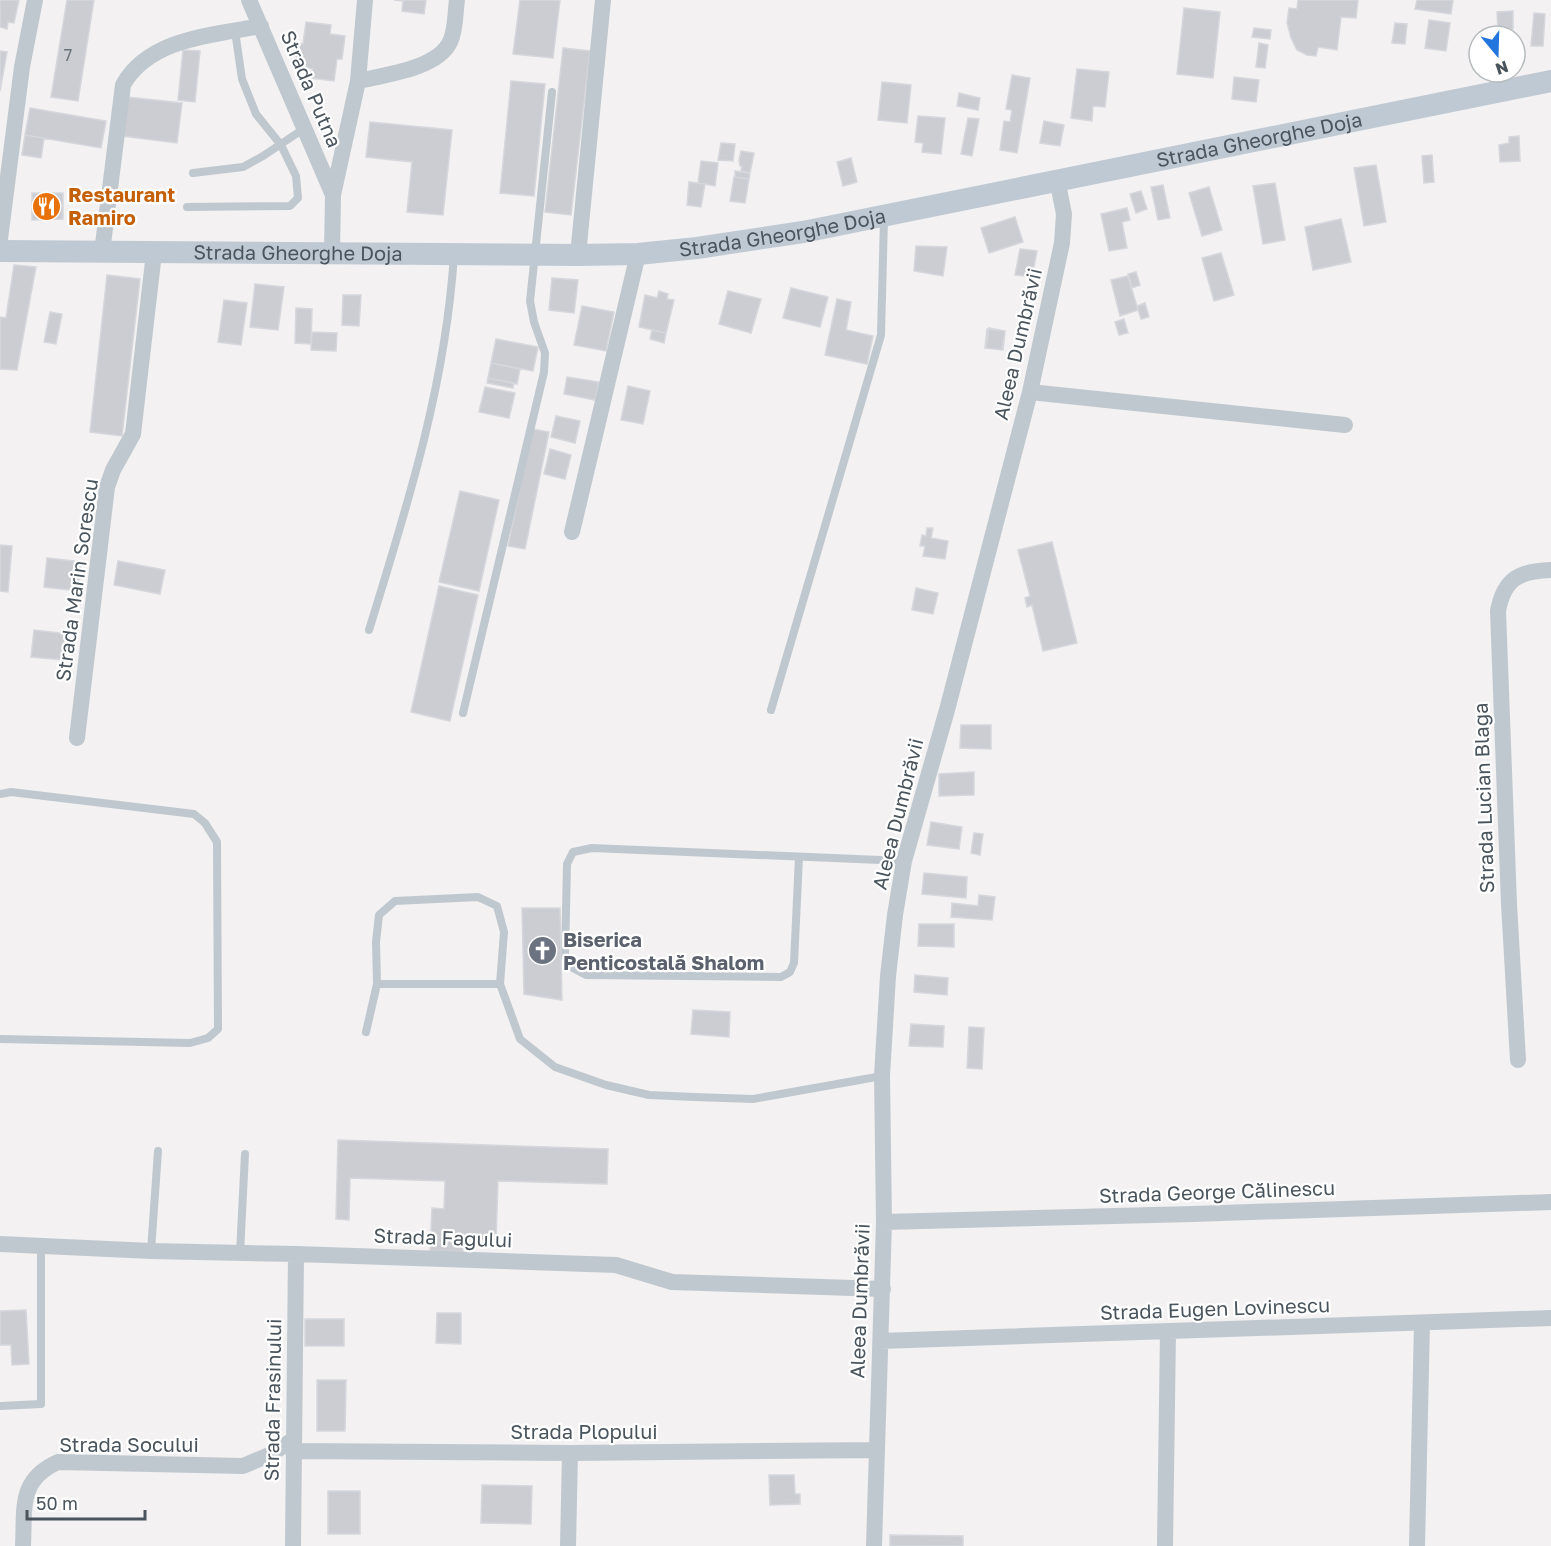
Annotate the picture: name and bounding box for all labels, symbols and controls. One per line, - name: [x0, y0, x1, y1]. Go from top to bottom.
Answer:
- north arrow: [1467, 24, 1527, 84]
- street label: Strada Putna: [277, 27, 347, 151]
- house number: 7: [64, 45, 72, 65]
- text: N: [1493, 57, 1511, 80]
- street label: Strada Gheorghe Doja: [1154, 106, 1364, 171]
- place label: Restaurant Ramiro: [68, 182, 175, 229]
- restaurant icon: Restaurant Ramiro: [31, 190, 63, 222]
- street label: Strada Gheorghe Doja: [678, 203, 888, 261]
- street label: Strada Gheorghe Doja: [193, 239, 403, 265]
- street label: Aleea Dumbrăvii: [988, 265, 1046, 422]
- street label: Strada Marin Sorescu: [50, 477, 102, 683]
- street label: Strada Lucian Blaga: [1468, 702, 1498, 894]
- street label: Aleea Dumbrăvii: [867, 736, 927, 892]
- place label: Biserica Penticostală Shalom: [563, 927, 764, 974]
- church icon: Biserica Penticostală Shalom: [526, 935, 558, 967]
- street label: Strada George Călinescu: [1098, 1175, 1335, 1207]
- street label: Strada Fagului: [373, 1223, 513, 1251]
- street label: Aleea Dumbrăvii: [844, 1223, 874, 1379]
- street label: Strada Eugen Lovinescu: [1099, 1292, 1330, 1324]
- street label: Strada Frasinului: [259, 1318, 285, 1482]
- street label: Strada Plopului: [510, 1419, 658, 1443]
- street label: Strada Socului: [59, 1432, 199, 1456]
- scale bar: [27, 1483, 146, 1521]
- text: 50 m: [36, 1492, 78, 1514]

